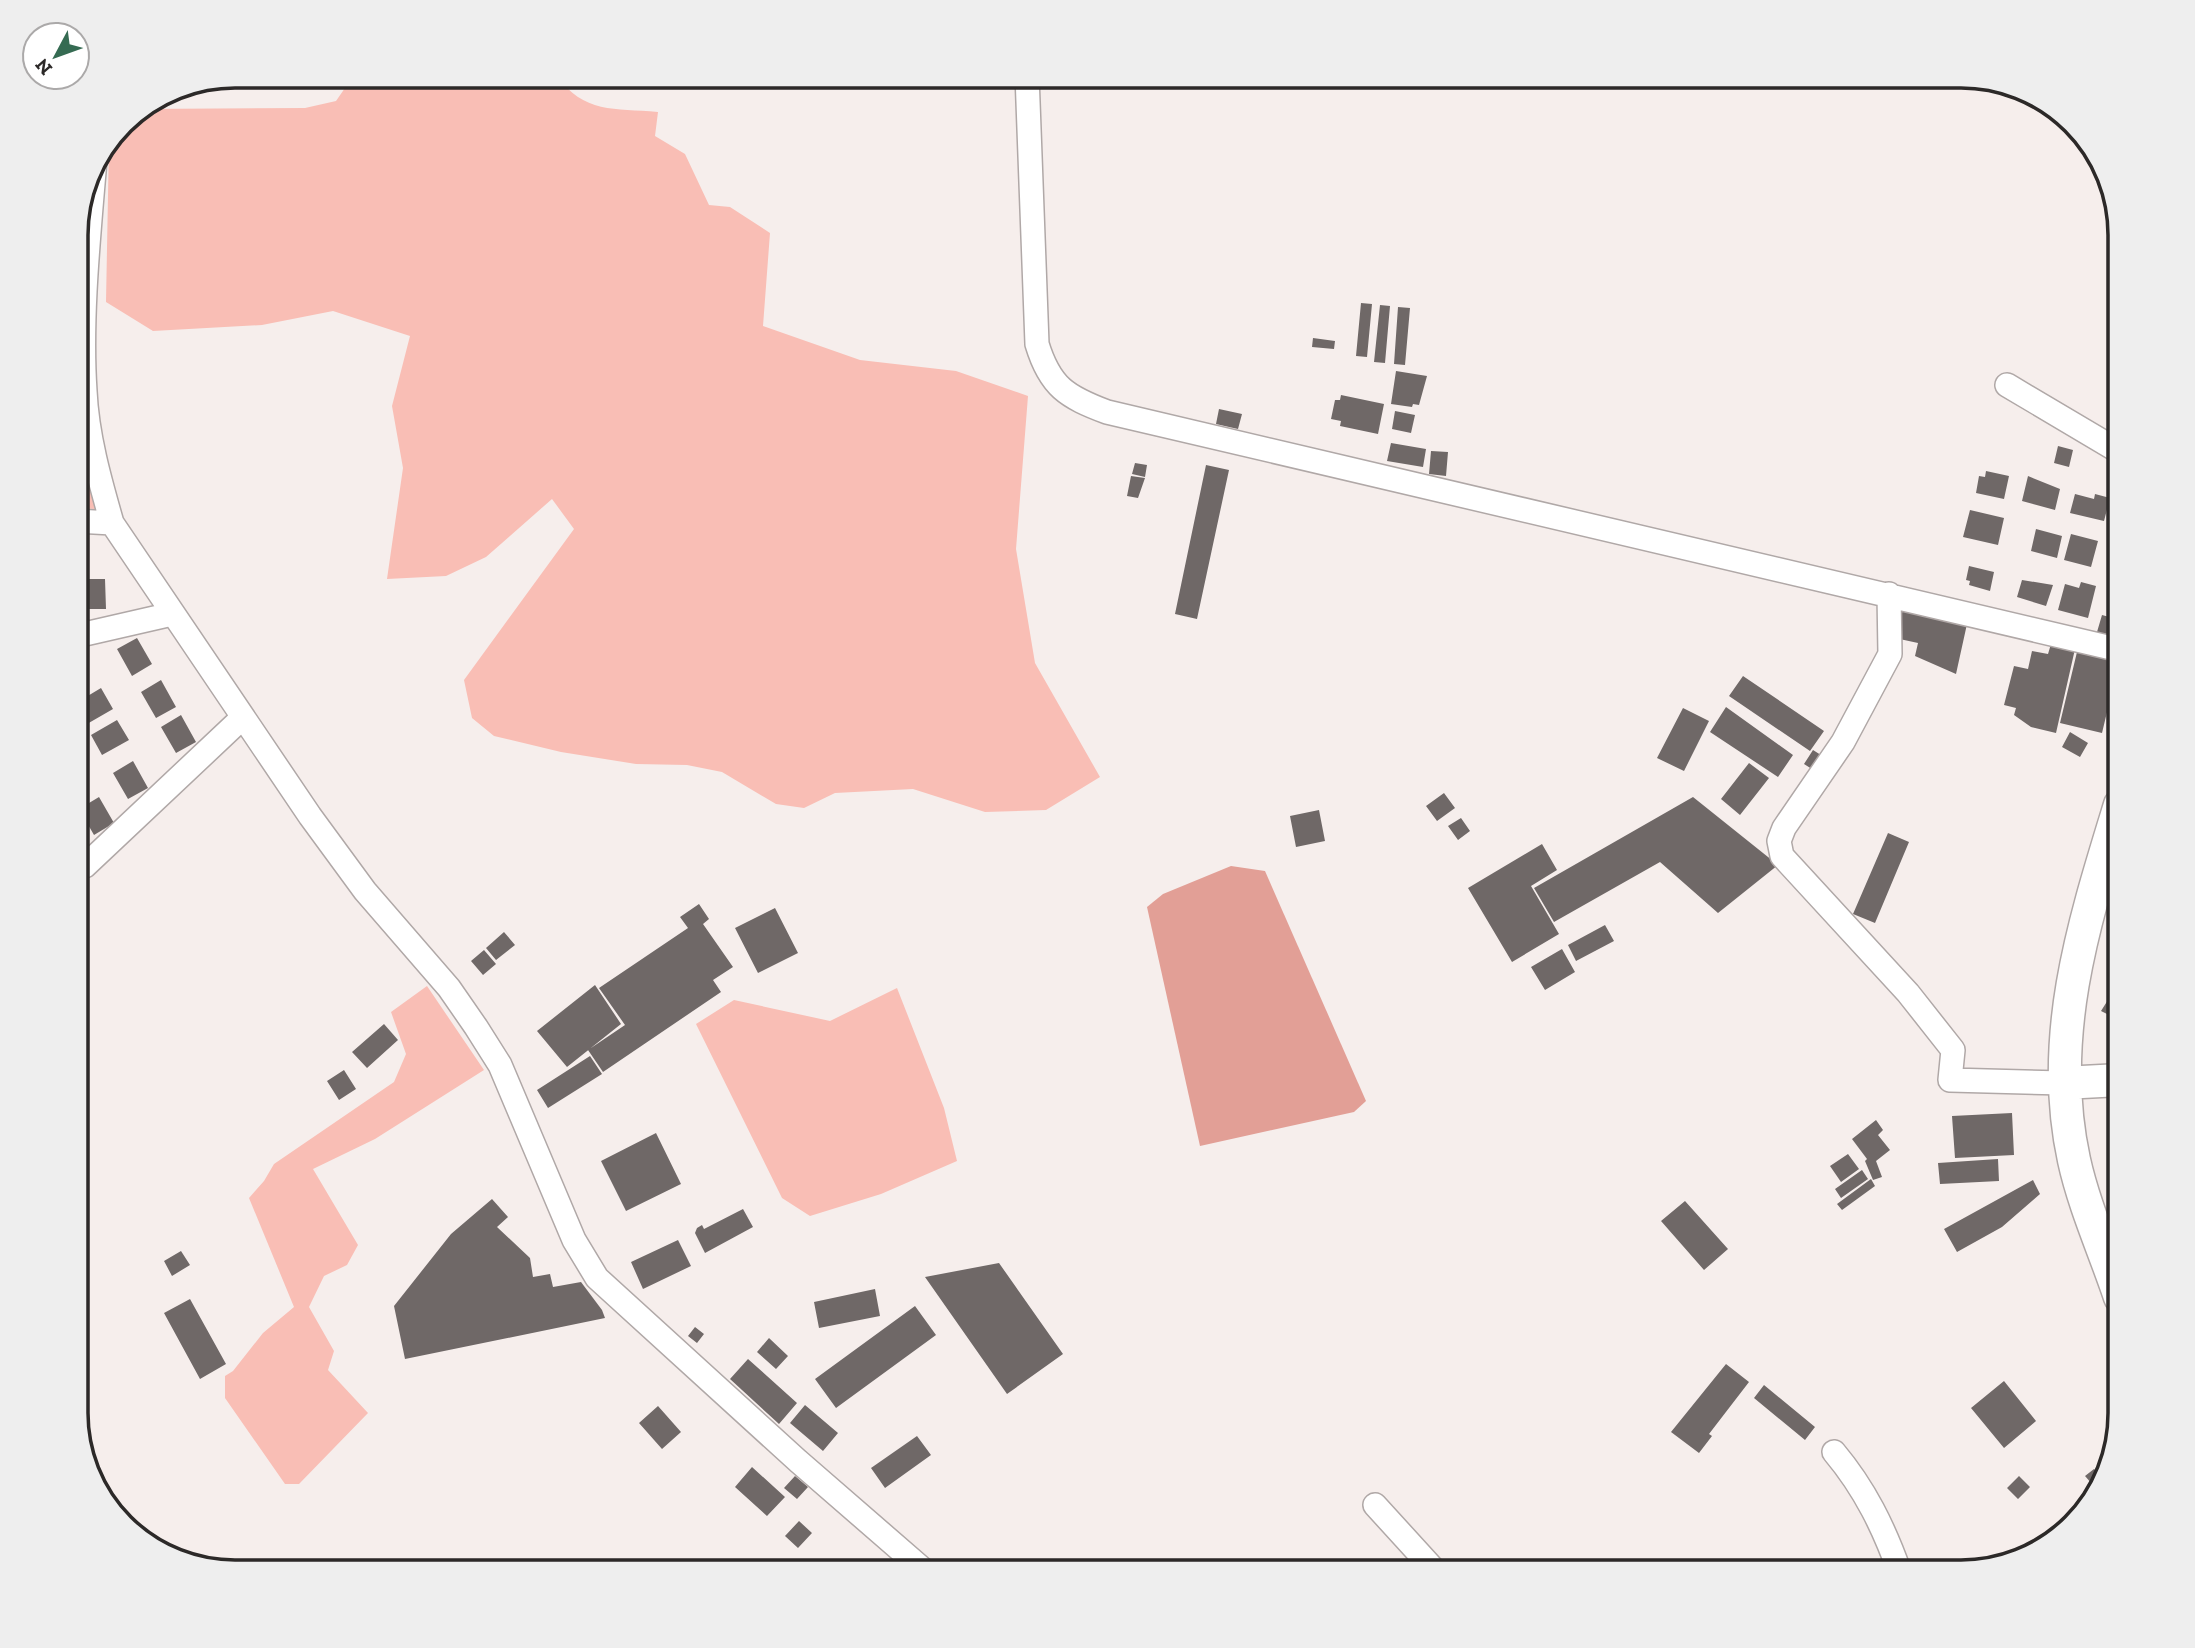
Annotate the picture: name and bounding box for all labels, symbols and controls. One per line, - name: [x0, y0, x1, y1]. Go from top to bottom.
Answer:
- north arrow: [21, 21, 91, 91]
- text: N: [30, 54, 57, 80]

